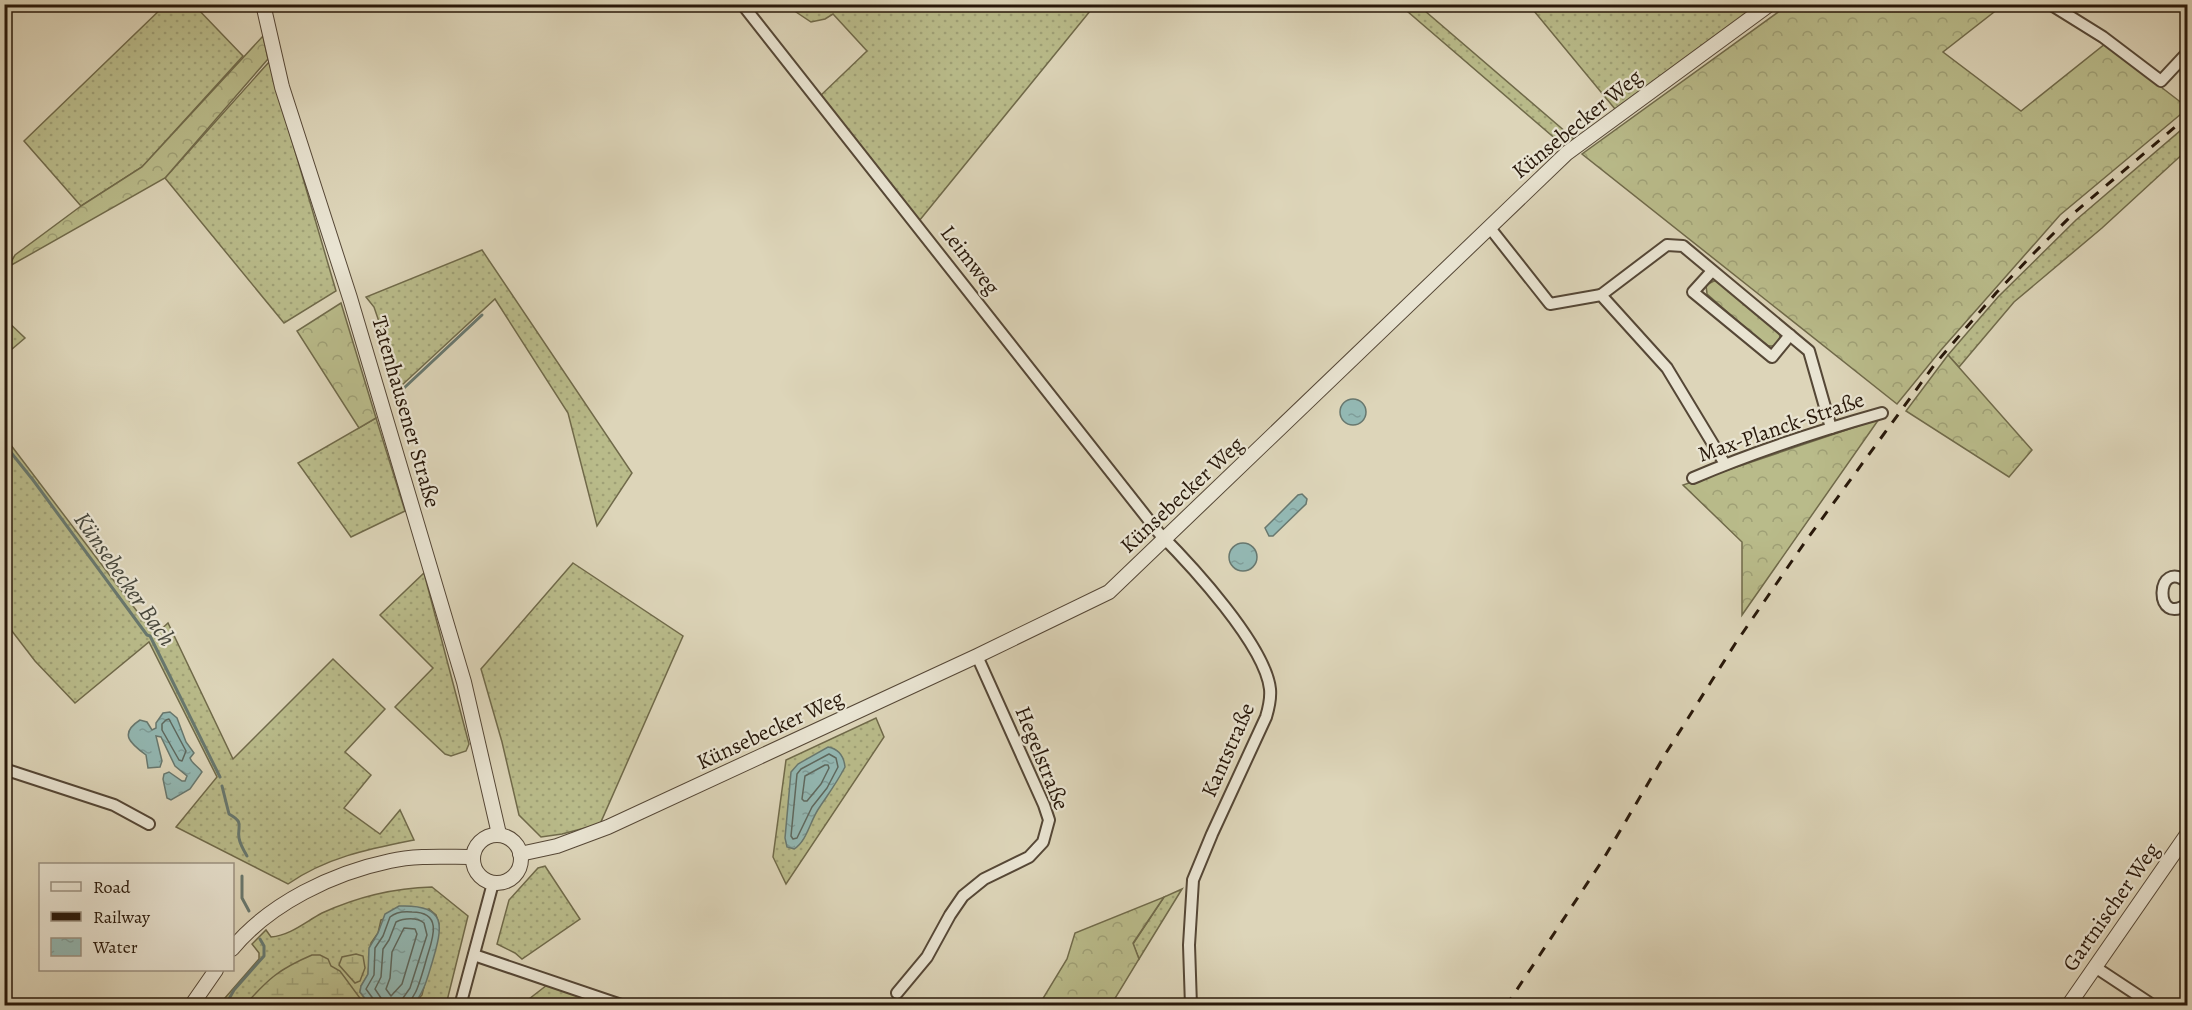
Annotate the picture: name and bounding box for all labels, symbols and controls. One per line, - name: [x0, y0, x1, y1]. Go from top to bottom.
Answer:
- street label: Künsebecker Weg: [1506, 62, 1648, 186]
- street label: Leimweg: [933, 219, 1007, 301]
- street label: Tatenhausener Straße: [364, 313, 448, 511]
- street label: Max-Planck-Straße: [1694, 384, 1868, 470]
- street label: Künsebecker Weg: [1114, 430, 1250, 560]
- water label: Künsebecker Bach: [67, 505, 183, 653]
- street label: Künsebecker Weg: [692, 683, 848, 777]
- street label: Kantstraße: [1194, 698, 1262, 802]
- street label: Hegelstraße: [1008, 702, 1076, 814]
- street label: Gartnischer Weg: [2055, 837, 2167, 977]
- legend: [39, 863, 234, 971]
- text: Road: [93, 875, 131, 899]
- text: Railway: [93, 905, 151, 929]
- text: Water: [92, 935, 138, 959]

